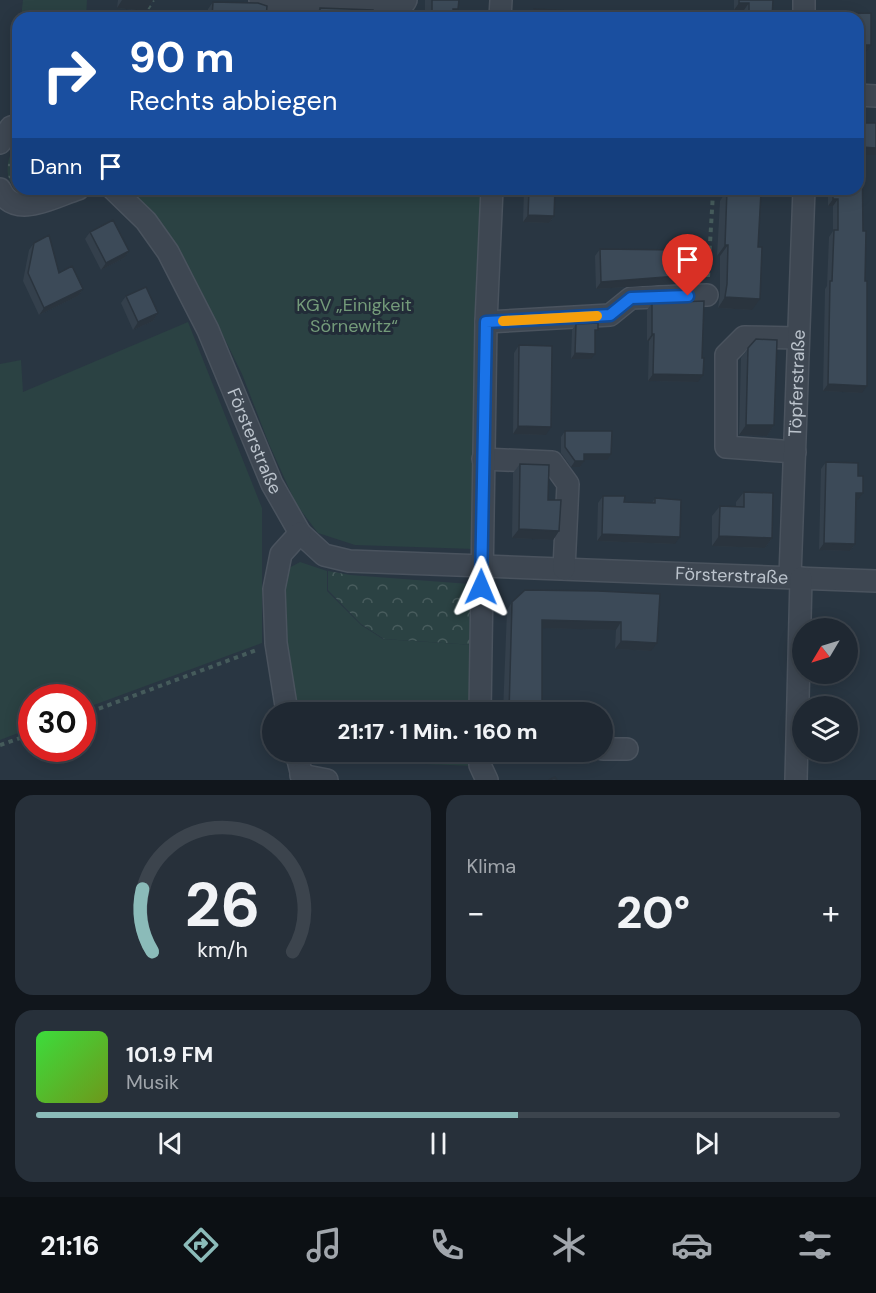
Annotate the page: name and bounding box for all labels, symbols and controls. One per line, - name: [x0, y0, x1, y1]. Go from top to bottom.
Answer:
- text: 90 m: [129, 30, 235, 85]
- icon: right: [30, 36, 108, 114]
- text: Rechts abbiegen: [129, 83, 337, 118]
- icon: arrive: [94, 150, 127, 183]
- text: Dann: [30, 152, 82, 181]
- pin: [662, 234, 713, 296]
- icon: arrive: [671, 243, 704, 276]
- park label: KGV „Einigkeit Sörnewitz“: [296, 293, 412, 338]
- street label: Töpferstraße: [783, 329, 811, 437]
- street label: Försterstraße: [221, 384, 287, 499]
- position arrow: [449, 555, 513, 619]
- street label: Försterstraße: [675, 561, 789, 590]
- north arrow: [792, 618, 858, 684]
- map controls: [792, 618, 858, 762]
- speed limit sign: 30: [18, 684, 96, 762]
- button: layers: [792, 696, 858, 762]
- text: 21:17 · 1 Min. · 160 m: [337, 717, 538, 746]
- text: Klima: [467, 853, 516, 879]
- text: 26: [185, 864, 261, 945]
- text: 20°: [616, 883, 690, 942]
- text: −: [467, 891, 485, 934]
- text: +: [822, 891, 840, 934]
- text: km/h: [197, 936, 248, 964]
- text: 101.9 FM: [126, 1040, 213, 1069]
- text: Musik: [126, 1069, 179, 1095]
- icon: previous: [154, 1127, 187, 1160]
- icon: pause: [422, 1127, 455, 1160]
- icon: next: [690, 1127, 723, 1160]
- icon: directions: [180, 1224, 222, 1266]
- icon: music: [303, 1224, 345, 1266]
- icon: phone: [426, 1224, 468, 1266]
- icon: climate: [548, 1224, 590, 1266]
- icon: car: [671, 1224, 713, 1266]
- icon: filters: [794, 1224, 836, 1266]
- text: 21:16: [40, 1228, 100, 1263]

